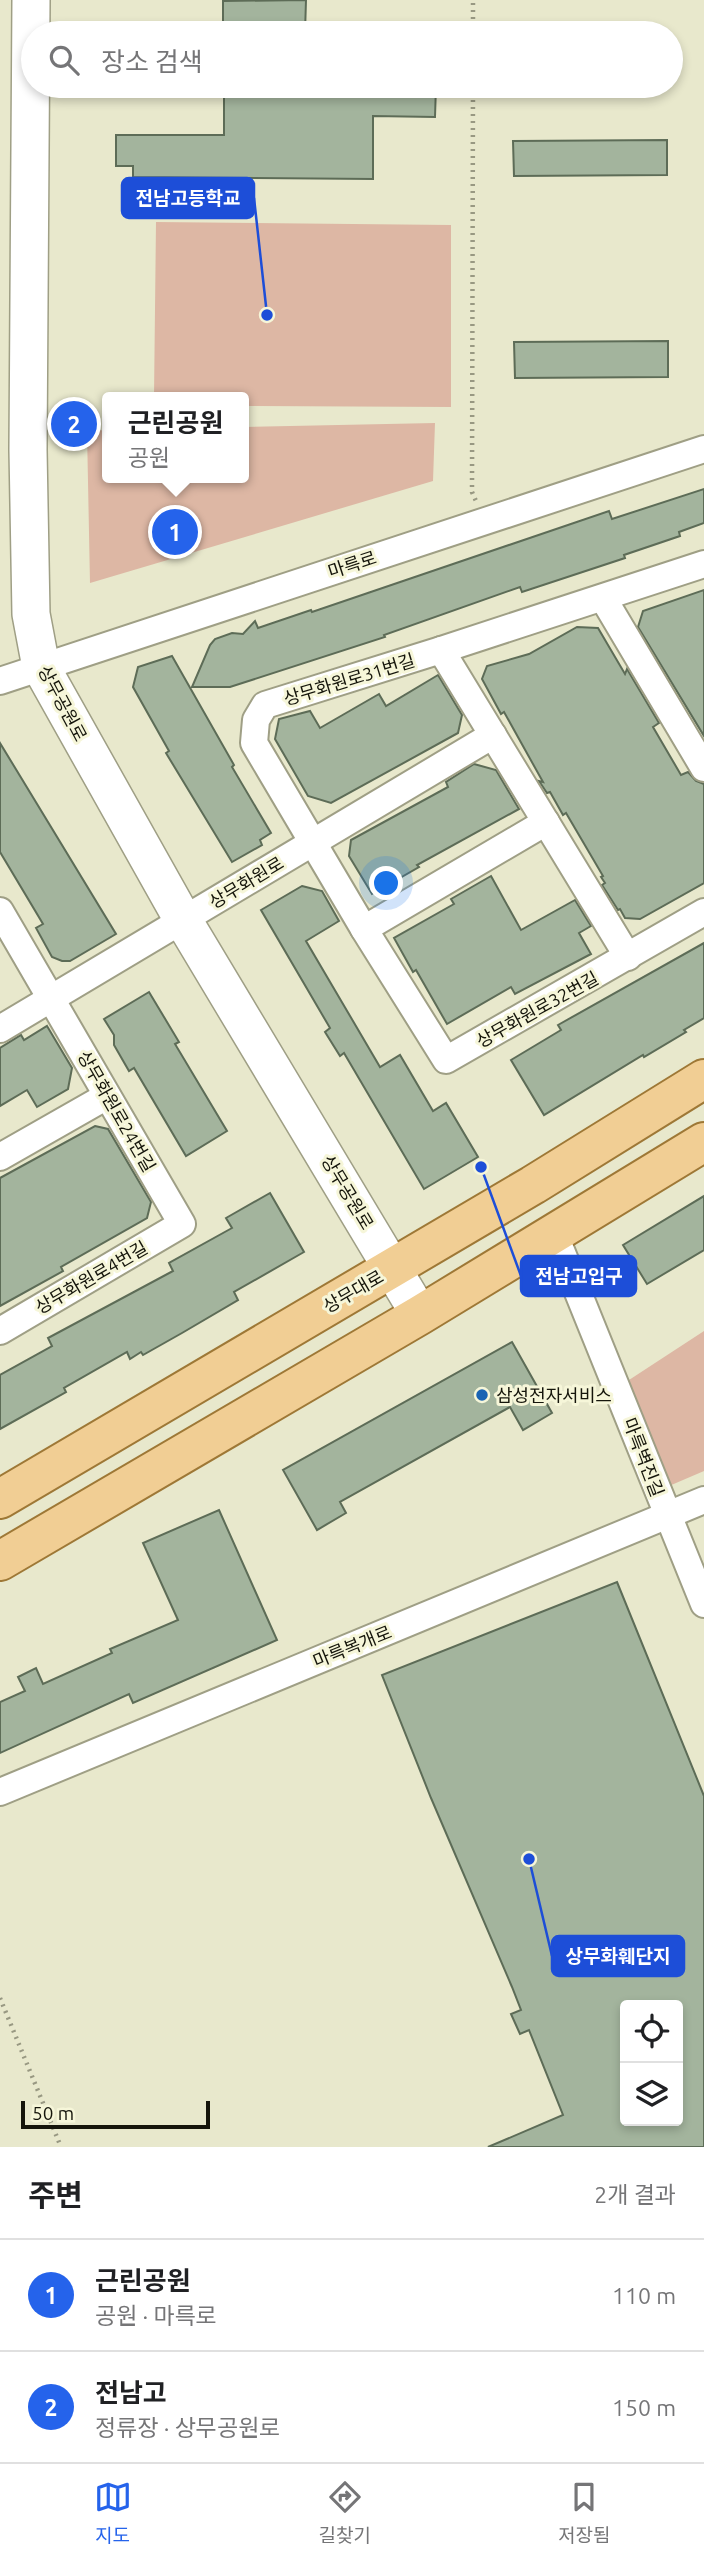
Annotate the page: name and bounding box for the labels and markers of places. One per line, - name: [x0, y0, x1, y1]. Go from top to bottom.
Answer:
- callout: 전남고등학교: [122, 178, 254, 218]
- pin: 2: [51, 398, 97, 450]
- pin: 1: [152, 506, 198, 558]
- callout: 전남고입구: [521, 1256, 636, 1296]
- place label: 삼성전자서비스: [496, 1385, 612, 1405]
- marker: 삼성전자서비스: [474, 1387, 490, 1403]
- callout: 상무화훼단지: [552, 1936, 684, 1976]

